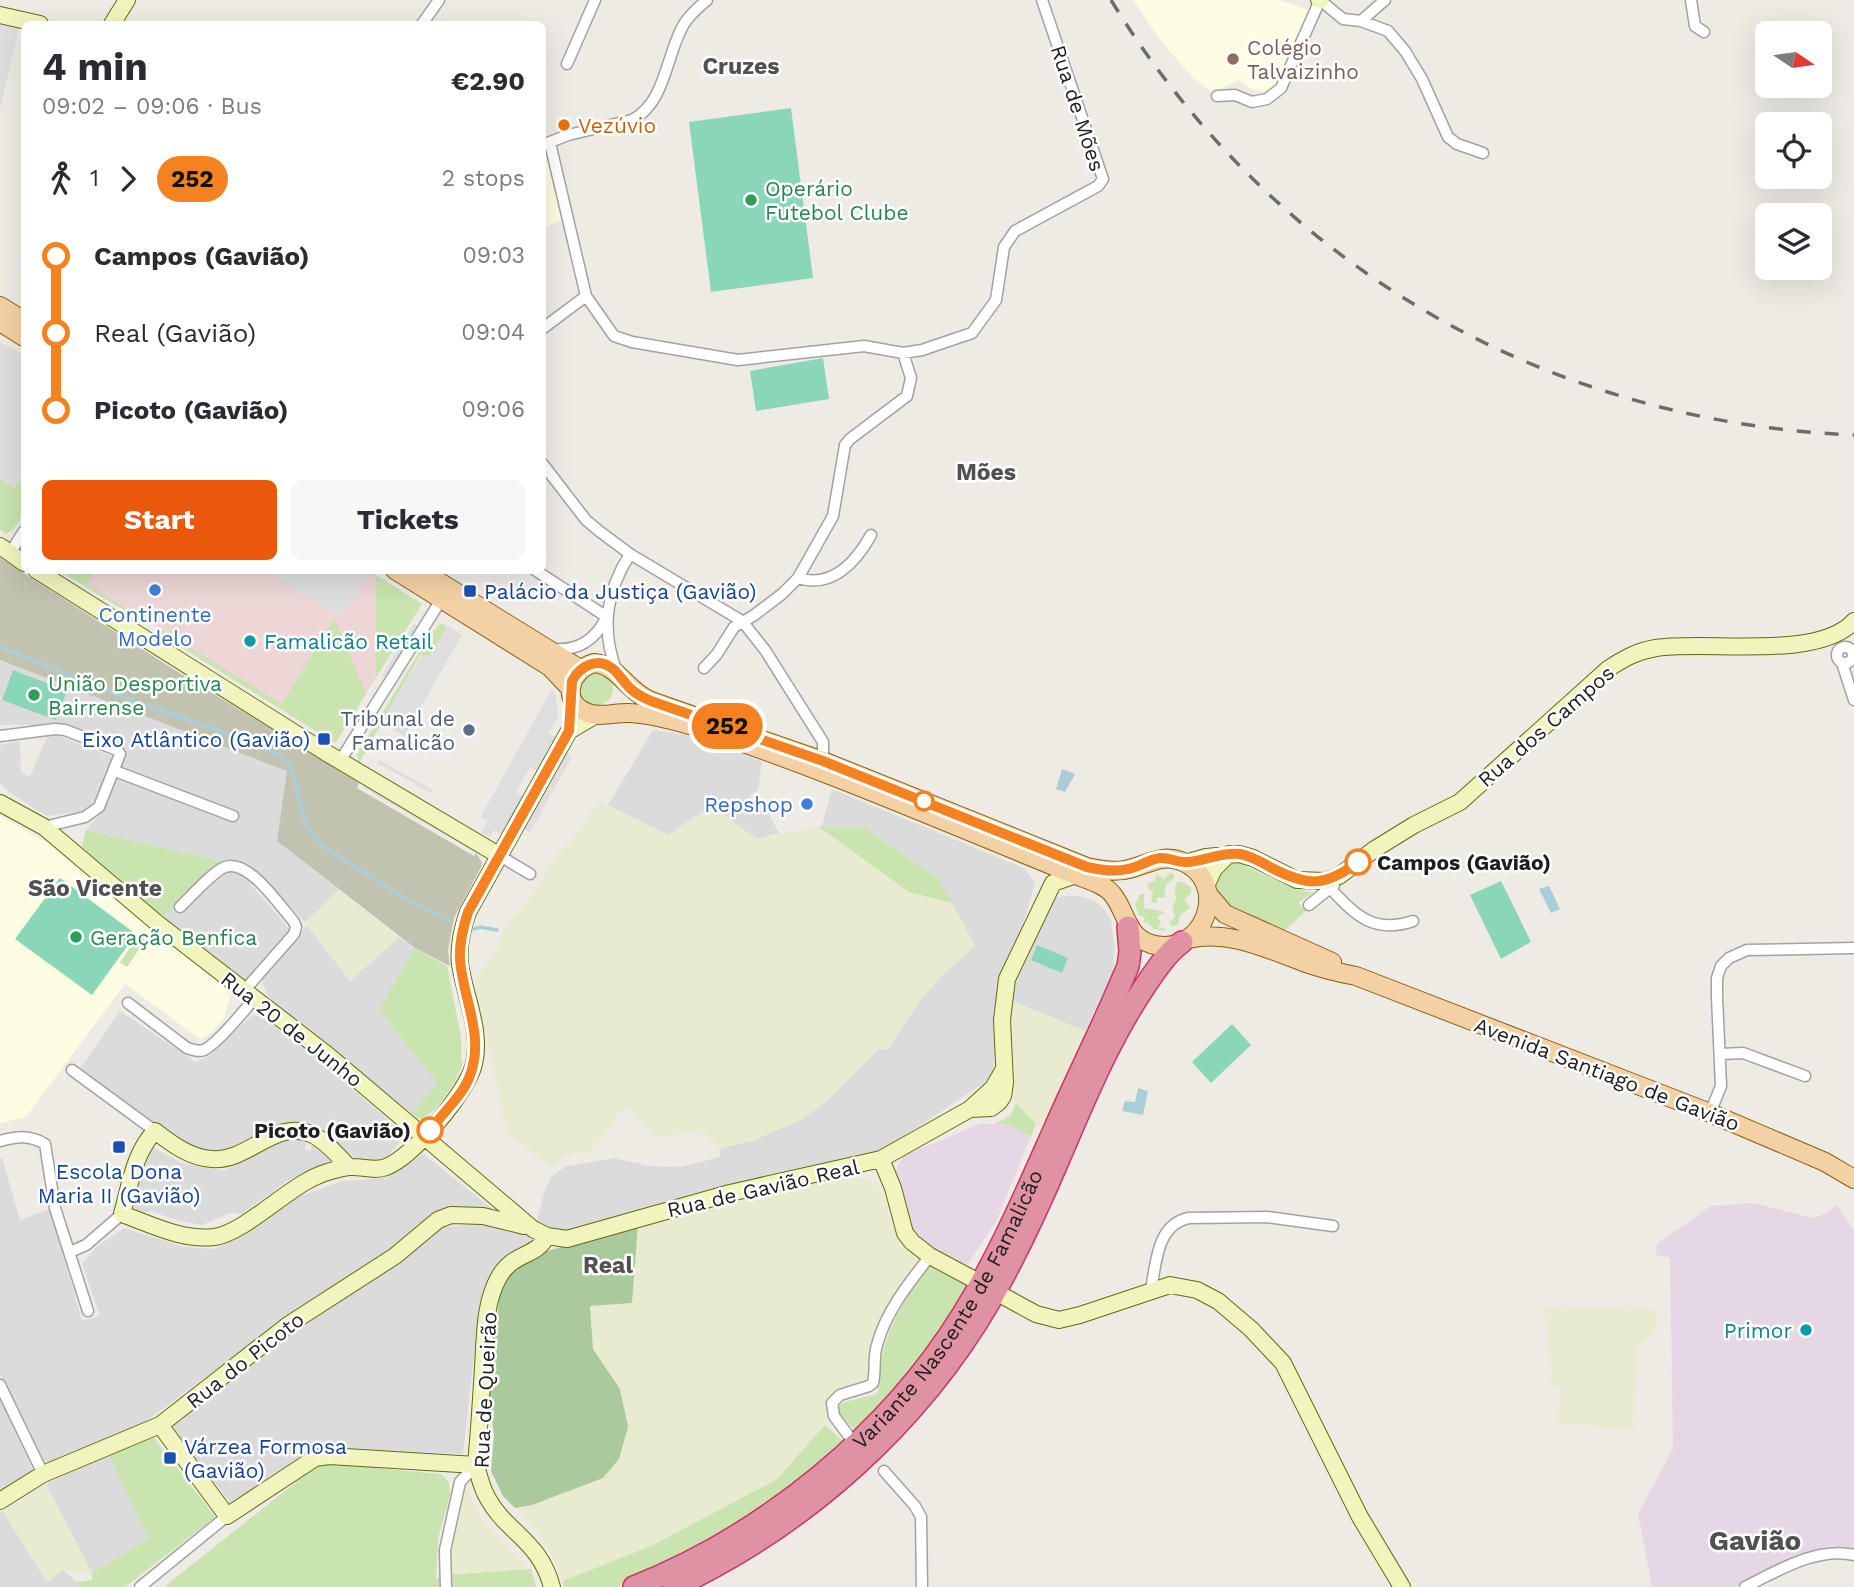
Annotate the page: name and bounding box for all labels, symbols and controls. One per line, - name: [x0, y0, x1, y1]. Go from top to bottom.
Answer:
- north arrow: [1755, 21, 1832, 98]
- map controls: [1755, 21, 1832, 280]
- place label: Colégio Talvaizinho: [1247, 35, 1359, 84]
- street label: Rua de Mões: [1046, 42, 1110, 174]
- text: 4 min: [42, 45, 148, 89]
- marker: Colégio Talvaizinho: [1225, 51, 1241, 67]
- district label: Cruzes: [702, 53, 780, 80]
- text: €2.90: [451, 66, 525, 96]
- text: 09:02 – 09:06 · Bus: [42, 93, 262, 120]
- button: locate: [1755, 112, 1832, 189]
- place label: Vezúvio: [578, 113, 656, 138]
- marker: Vezúvio: [556, 117, 572, 133]
- icon: walk: [42, 160, 80, 198]
- icon: forward: [109, 160, 147, 198]
- text: 1: [90, 165, 99, 192]
- text: 252: [171, 165, 214, 193]
- text: 2 stops: [442, 165, 525, 192]
- place label: Operário Futebol Clube: [765, 176, 909, 225]
- marker: Operário Futebol Clube: [743, 192, 759, 208]
- button: layers: [1755, 203, 1832, 280]
- text: Campos (Gavião): [94, 241, 309, 271]
- text: 09:03: [462, 242, 525, 269]
- text: Real (Gavião): [94, 318, 256, 348]
- text: 09:04: [461, 319, 525, 346]
- text: Picoto (Gavião): [94, 395, 288, 425]
- text: 09:06: [461, 396, 525, 423]
- district label: Mões: [956, 459, 1016, 486]
- button: Start: [42, 480, 277, 560]
- button: Tickets: [291, 480, 525, 560]
- place label: Palácio da Justiça (Gavião): [484, 579, 756, 604]
- marker: Continente Modelo: [147, 582, 163, 598]
- marker: Palácio da Justiça (Gavião): [462, 583, 478, 599]
- place label: Continente Modelo: [98, 602, 212, 651]
- place label: Famalicão Retail: [264, 629, 434, 654]
- marker: Famalicão Retail: [242, 633, 258, 649]
- street label: Rua dos Campos: [1473, 660, 1619, 792]
- place label: União Desportiva Bairrense: [48, 671, 222, 720]
- marker: União Desportiva Bairrense: [26, 687, 42, 703]
- line badge: 252: [687, 703, 767, 749]
- place label: Tribunal de Famalicão: [340, 706, 455, 755]
- text: 252: [706, 712, 748, 740]
- marker: Tribunal de Famalicão: [461, 722, 477, 738]
- place label: Eixo Atlântico (Gavião): [82, 727, 310, 752]
- marker: Eixo Atlântico (Gavião): [316, 731, 332, 747]
- unlabelled marker: [914, 791, 934, 811]
- place label: Repshop: [704, 792, 793, 817]
- marker: Repshop: [799, 796, 815, 812]
- marker: Campos (Gavião): [1345, 849, 1371, 875]
- place label: Campos (Gavião): [1377, 850, 1551, 875]
- district label: São Vicente: [28, 875, 162, 902]
- place label: Geração Benfica: [90, 925, 257, 950]
- marker: Geração Benfica: [68, 929, 84, 945]
- street label: Rua 20 de Junho: [216, 966, 368, 1092]
- street label: Avenida Santiago de Gavião: [1471, 1012, 1743, 1136]
- marker: Picoto (Gavião): [417, 1117, 443, 1143]
- place label: Picoto (Gavião): [254, 1118, 411, 1143]
- marker: Escola Dona Maria II (Gavião): [111, 1139, 127, 1155]
- street label: Rua de Gavião Real: [664, 1154, 862, 1222]
- place label: Escola Dona Maria II (Gavião): [38, 1159, 200, 1208]
- street label: Variante Nascente de Famalicão: [847, 1166, 1047, 1454]
- district label: Real: [583, 1252, 633, 1279]
- street label: Rua do Picoto: [181, 1306, 309, 1414]
- street label: Rua de Queirão: [468, 1311, 502, 1469]
- place label: Primor: [1724, 1318, 1792, 1343]
- marker: Primor: [1798, 1322, 1814, 1338]
- place label: Várzea Formosa (Gavião): [184, 1434, 347, 1483]
- marker: Várzea Formosa (Gavião): [162, 1450, 178, 1466]
- district label: Gavião: [1709, 1524, 1801, 1557]

